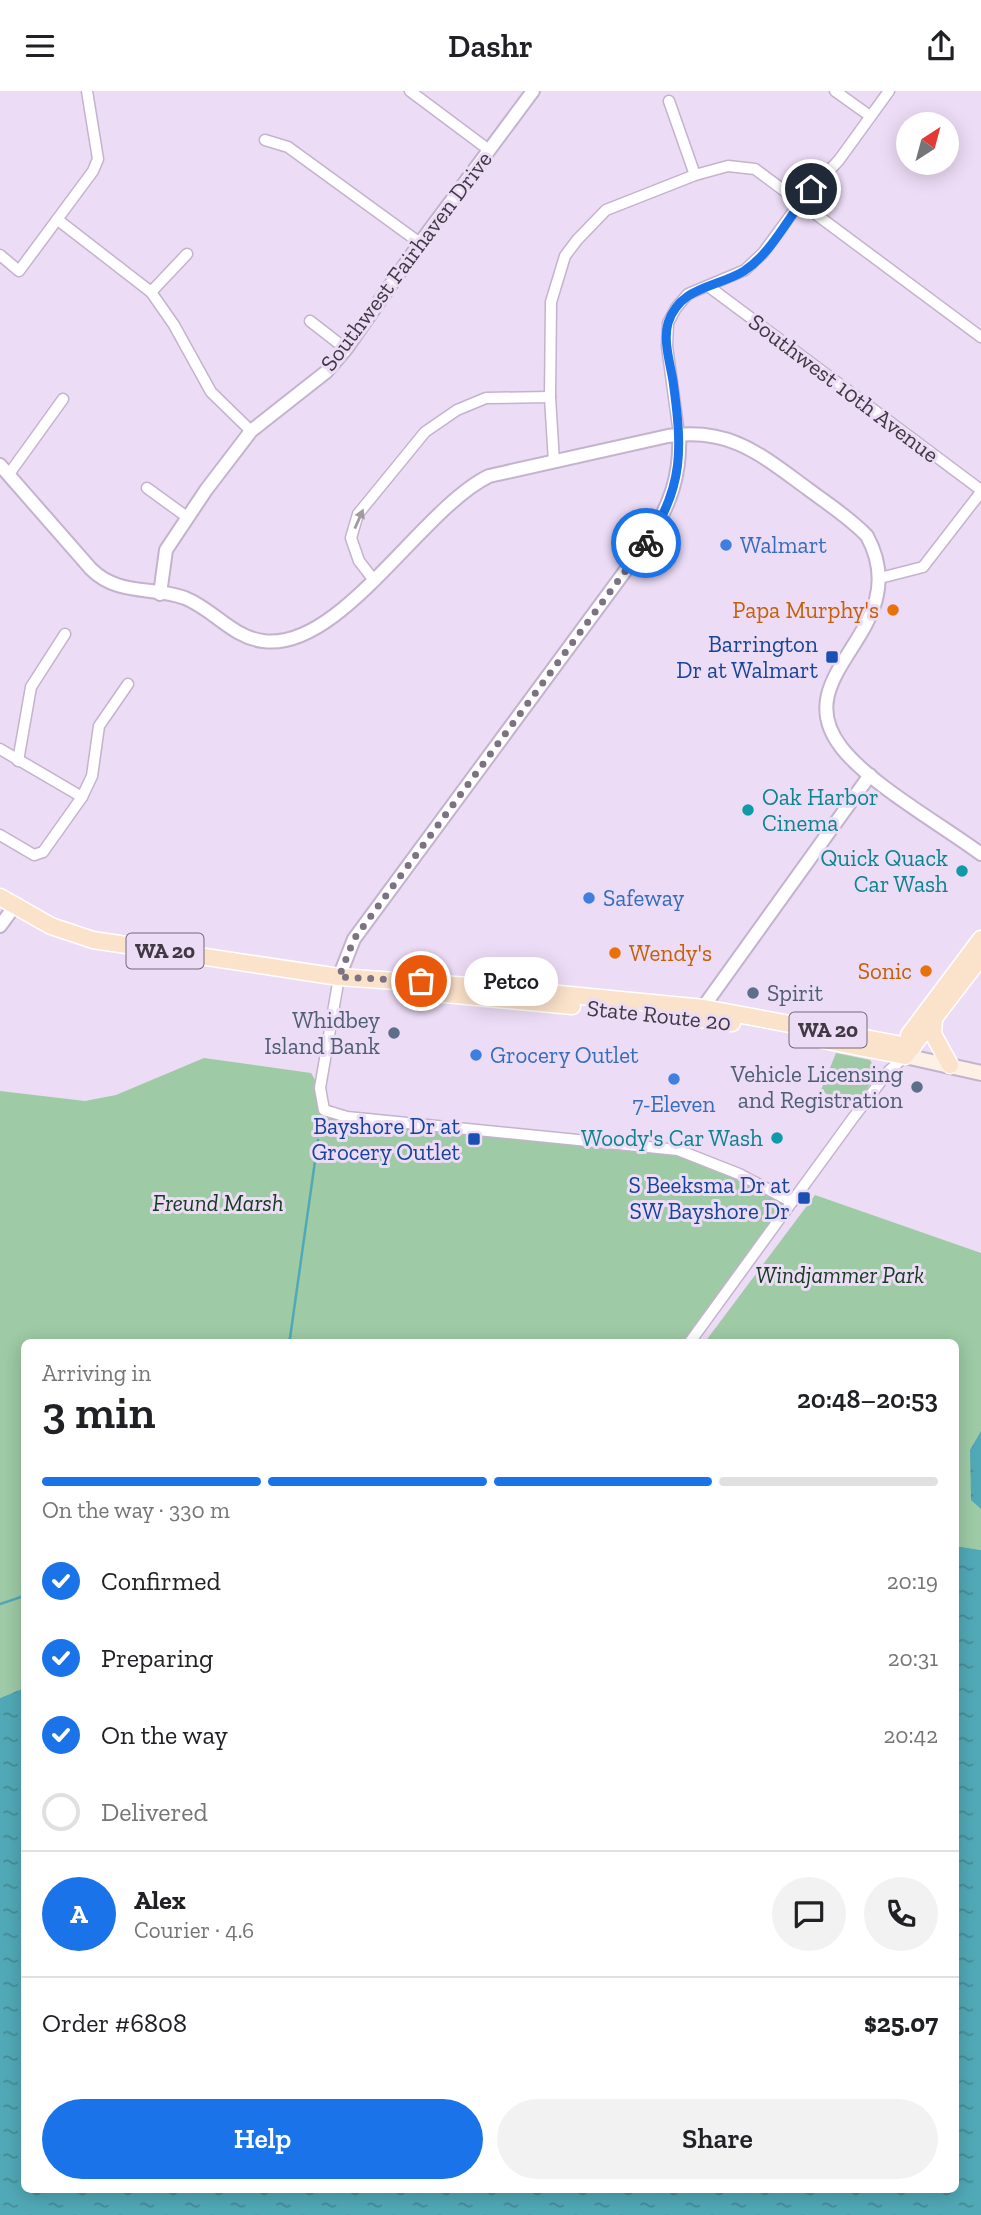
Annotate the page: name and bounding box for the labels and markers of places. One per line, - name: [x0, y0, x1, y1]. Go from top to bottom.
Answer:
- pin: [781, 159, 841, 219]
- place label: Walmart: [740, 531, 827, 559]
- marker: Walmart: [718, 537, 734, 553]
- place label: Papa Murphy's: [732, 596, 879, 624]
- marker: Papa Murphy's: [885, 602, 901, 618]
- place label: Barrington Dr at Walmart: [676, 630, 818, 684]
- marker: Barrington Dr at Walmart: [824, 649, 840, 665]
- place label: Oak Harbor Cinema: [762, 783, 879, 837]
- marker: Oak Harbor Cinema: [740, 802, 756, 818]
- place label: Quick Quack Car Wash: [820, 844, 948, 898]
- marker: Quick Quack Car Wash: [954, 863, 970, 879]
- place label: Safeway: [603, 884, 684, 912]
- marker: Safeway: [581, 890, 597, 906]
- place label: Wendy's: [629, 939, 712, 967]
- marker: Wendy's: [607, 945, 623, 961]
- pin: [391, 951, 451, 1011]
- callout: Petco: [463, 957, 558, 1005]
- place label: Sonic: [858, 957, 912, 985]
- marker: Sonic: [918, 963, 934, 979]
- place label: Spirit: [767, 979, 823, 1007]
- marker: Spirit: [745, 985, 761, 1001]
- place label: Whidbey Island Bank: [264, 1006, 380, 1060]
- marker: Whidbey Island Bank: [386, 1025, 402, 1041]
- place label: Grocery Outlet: [490, 1041, 639, 1069]
- marker: Grocery Outlet: [468, 1047, 484, 1063]
- place label: Vehicle Licensing and Registration: [730, 1060, 903, 1114]
- marker: 7-Eleven: [666, 1071, 682, 1087]
- marker: Vehicle Licensing and Registration: [909, 1079, 925, 1095]
- place label: 7-Eleven: [632, 1090, 716, 1118]
- place label: Bayshore Dr at Grocery Outlet: [311, 1112, 460, 1166]
- place label: Woody's Car Wash: [581, 1124, 763, 1152]
- marker: Woody's Car Wash: [769, 1130, 785, 1146]
- marker: Bayshore Dr at Grocery Outlet: [466, 1131, 482, 1147]
- place label: S Beeksma Dr at SW Bayshore Dr: [628, 1171, 790, 1225]
- marker: S Beeksma Dr at SW Bayshore Dr: [796, 1190, 812, 1206]

